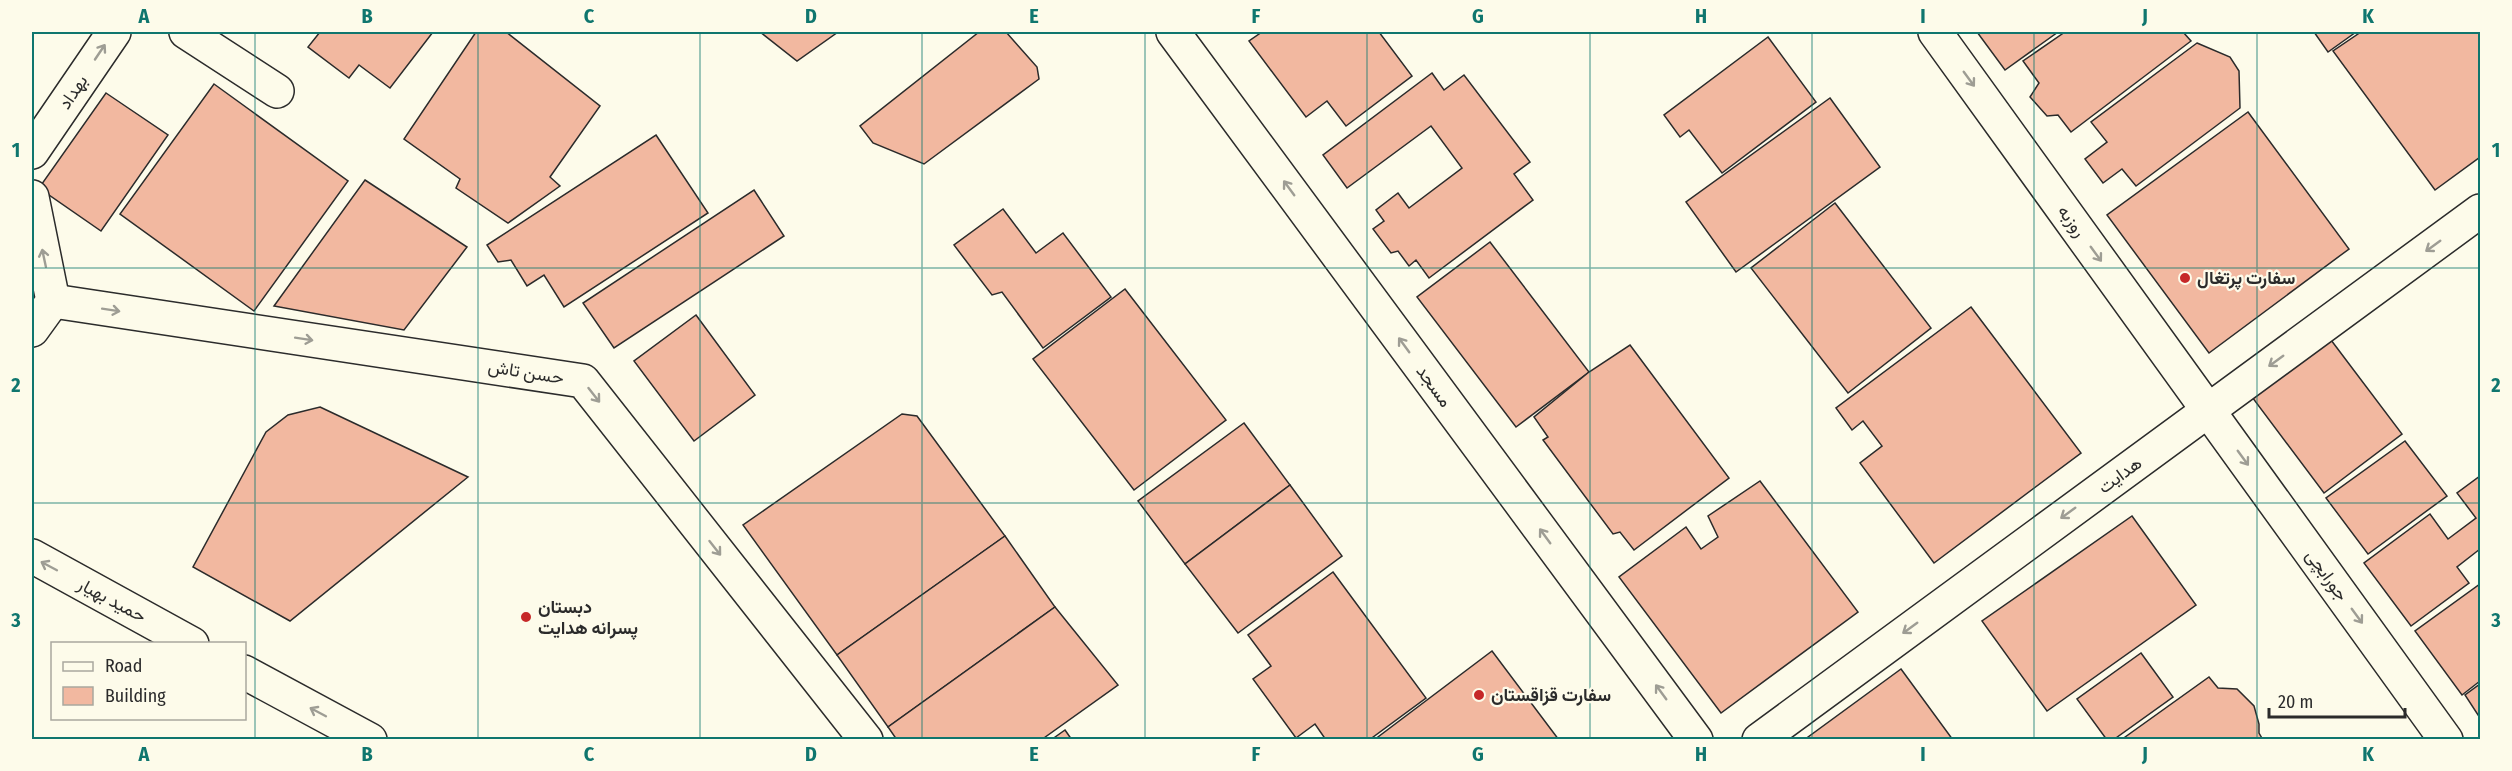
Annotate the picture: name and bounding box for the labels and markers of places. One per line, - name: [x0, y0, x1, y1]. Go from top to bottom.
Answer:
- place label: سفارت پرتغال: [2197, 267, 2295, 290]
- marker: سفارت پرتغال: [2178, 271, 2192, 285]
- place label: دبستان پسرانه هدایت: [538, 596, 638, 640]
- marker: دبستان پسرانه هدایت: [519, 610, 533, 624]
- place label: سفارت قزاقستان: [1491, 684, 1611, 706]
- marker: سفارت قزاقستان: [1472, 688, 1486, 702]

